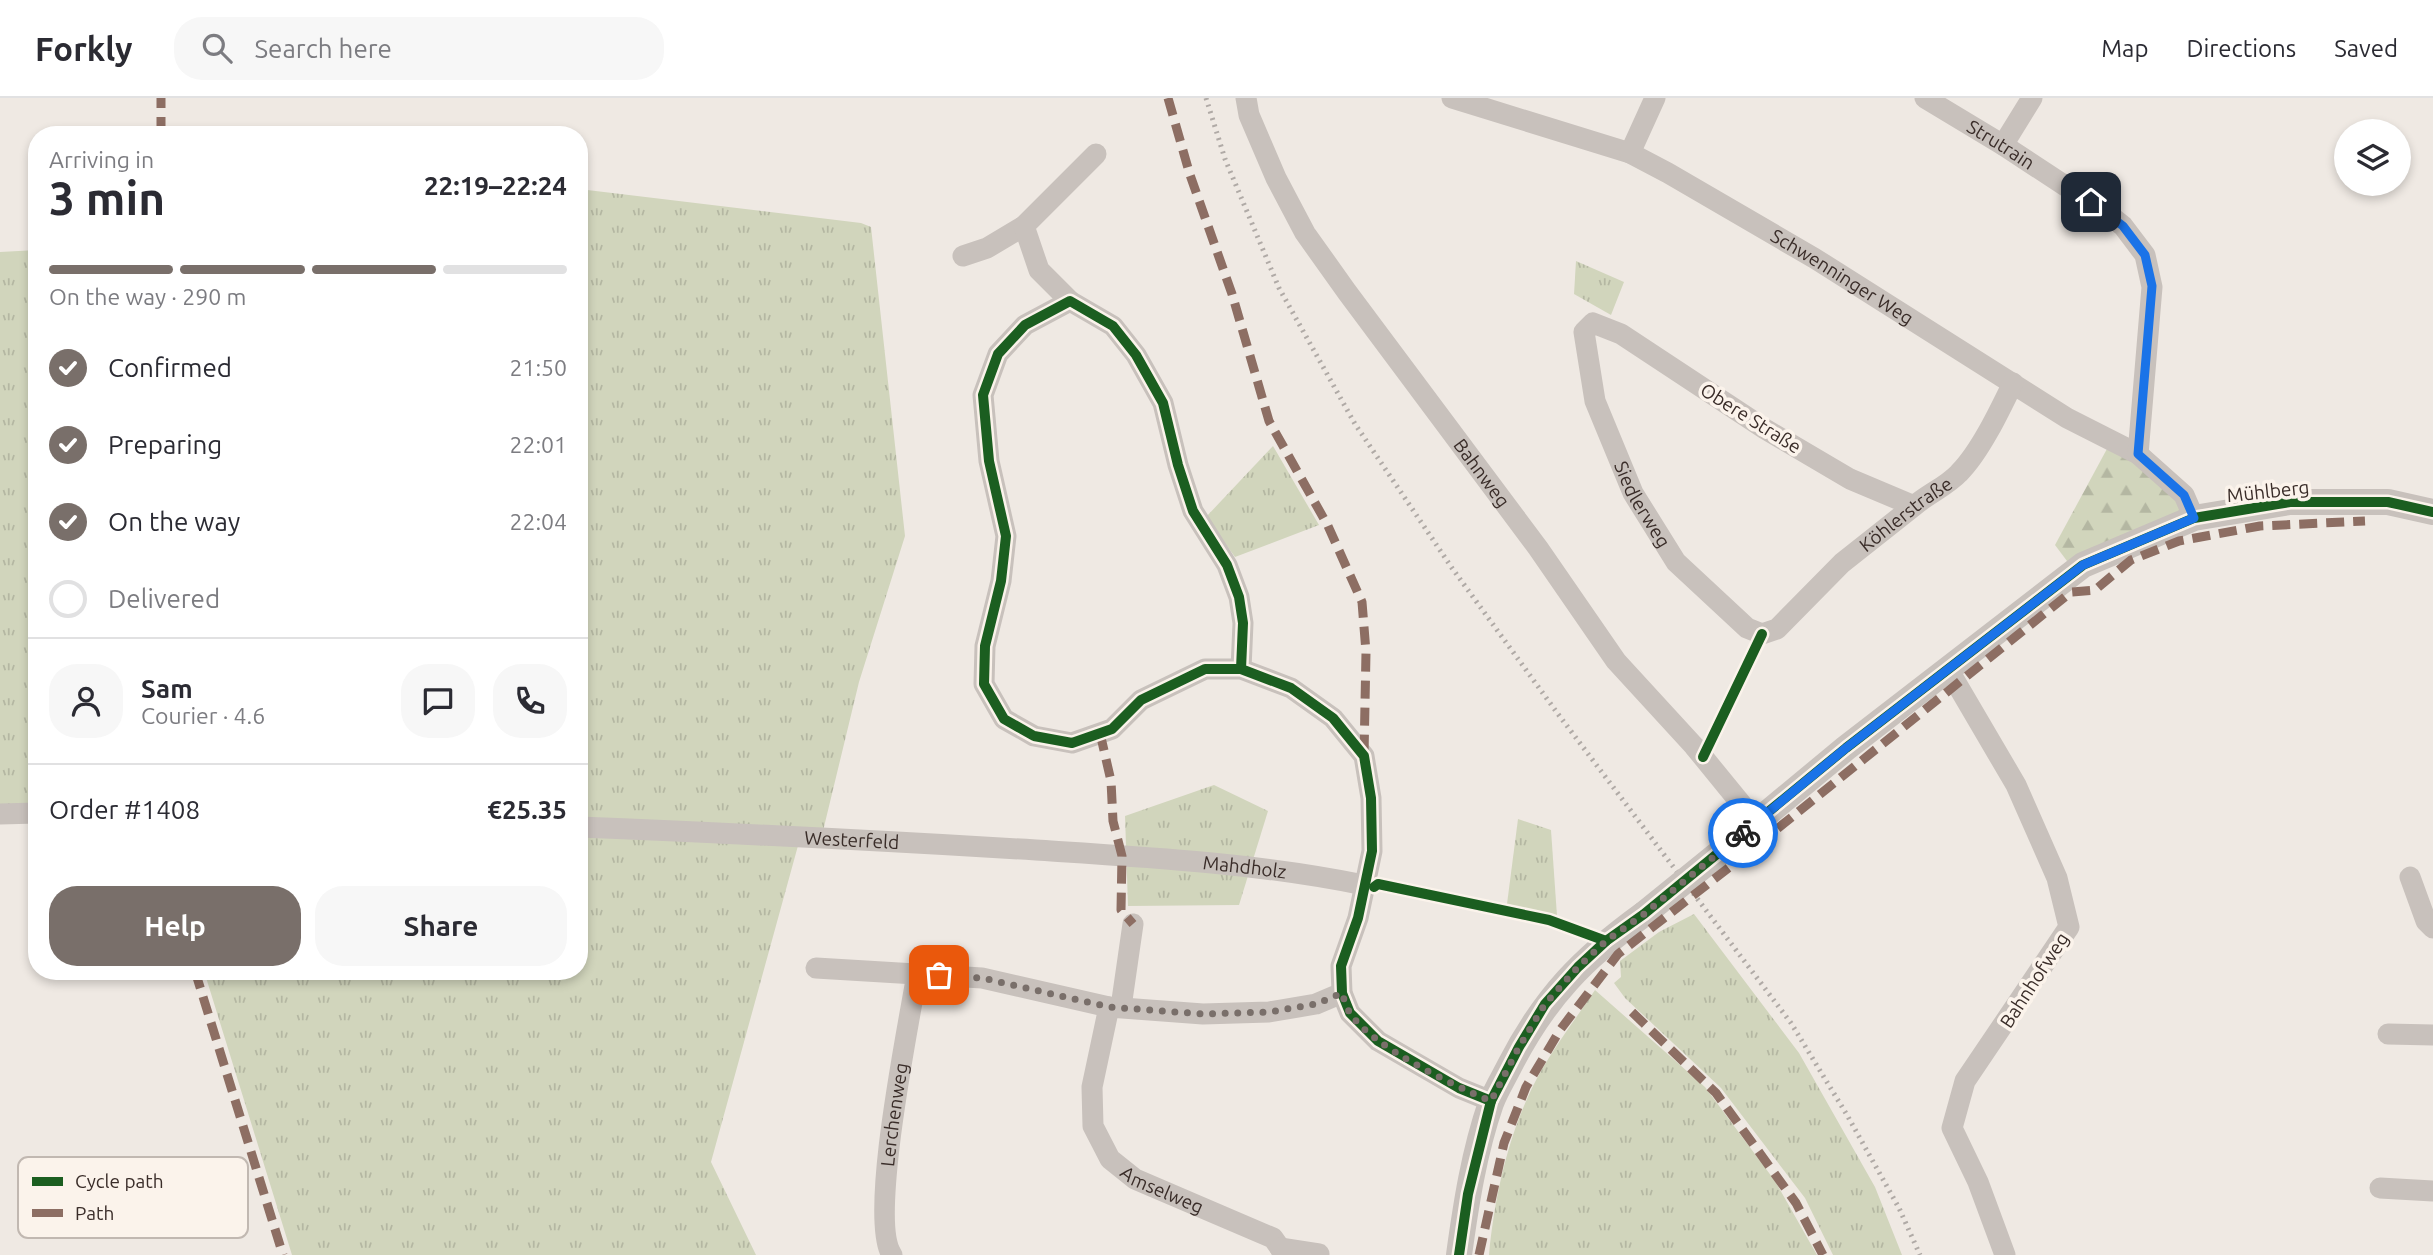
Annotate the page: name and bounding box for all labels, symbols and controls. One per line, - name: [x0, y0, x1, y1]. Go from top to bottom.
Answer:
- search box: [174, 17, 664, 80]
- icon: search: [198, 29, 236, 67]
- text: Forkly: [35, 30, 132, 67]
- text: Search here: [254, 34, 392, 63]
- text: Map: [2101, 35, 2148, 62]
- text: Directions: [2186, 35, 2296, 62]
- text: Saved: [2334, 35, 2398, 62]
- street label: Strutrain: [1963, 115, 2039, 174]
- map controls: [2334, 119, 2411, 196]
- button: layers: [2334, 119, 2411, 196]
- text: Arriving in: [49, 147, 154, 172]
- text: 22:19–22:24: [424, 171, 567, 200]
- text: 3 min: [49, 172, 165, 224]
- pin: [2061, 172, 2121, 232]
- icon: home: [2072, 183, 2110, 221]
- street label: Schwenninger Weg: [1767, 224, 1918, 329]
- text: On the way · 290 m: [49, 284, 246, 309]
- icon: check: [49, 349, 87, 387]
- text: Confirmed: [108, 353, 232, 382]
- text: 21:50: [509, 355, 567, 380]
- street label: Obere Straße: [1697, 378, 1805, 458]
- icon: check: [49, 426, 87, 464]
- text: Preparing: [108, 430, 222, 459]
- text: 22:01: [509, 432, 567, 457]
- street label: Bahnweg: [1449, 434, 1515, 511]
- street label: Siedlerweg: [1610, 458, 1675, 551]
- street label: Köhlerstraße: [1855, 472, 1956, 556]
- street label: Mühlberg: [2226, 476, 2310, 506]
- icon: check: [49, 503, 87, 541]
- text: On the way: [108, 507, 240, 536]
- text: 22:04: [509, 509, 567, 534]
- text: Delivered: [108, 584, 220, 613]
- button: person: [49, 664, 123, 738]
- button: chat: [401, 664, 475, 738]
- button: phone: [493, 664, 567, 738]
- text: Sam: [141, 674, 193, 703]
- text: Courier · 4.6: [141, 703, 265, 728]
- text: Order #1408: [49, 795, 200, 824]
- text: €25.35: [487, 795, 567, 824]
- courier: [1708, 798, 1778, 868]
- icon: bike: [1724, 814, 1762, 852]
- street label: Westerfeld: [804, 826, 900, 853]
- street label: Mahdholz: [1202, 851, 1288, 883]
- button: Help: [49, 886, 301, 966]
- button: Share: [315, 886, 567, 966]
- street label: Bahnhofweg: [1995, 928, 2073, 1032]
- pin: [909, 945, 969, 1005]
- icon: bag: [920, 956, 958, 994]
- street label: Lerchenweg: [876, 1061, 912, 1168]
- legend: [18, 1157, 248, 1238]
- street label: Amselweg: [1116, 1161, 1207, 1218]
- text: Cycle path: [75, 1170, 164, 1192]
- text: Path: [75, 1202, 114, 1224]

